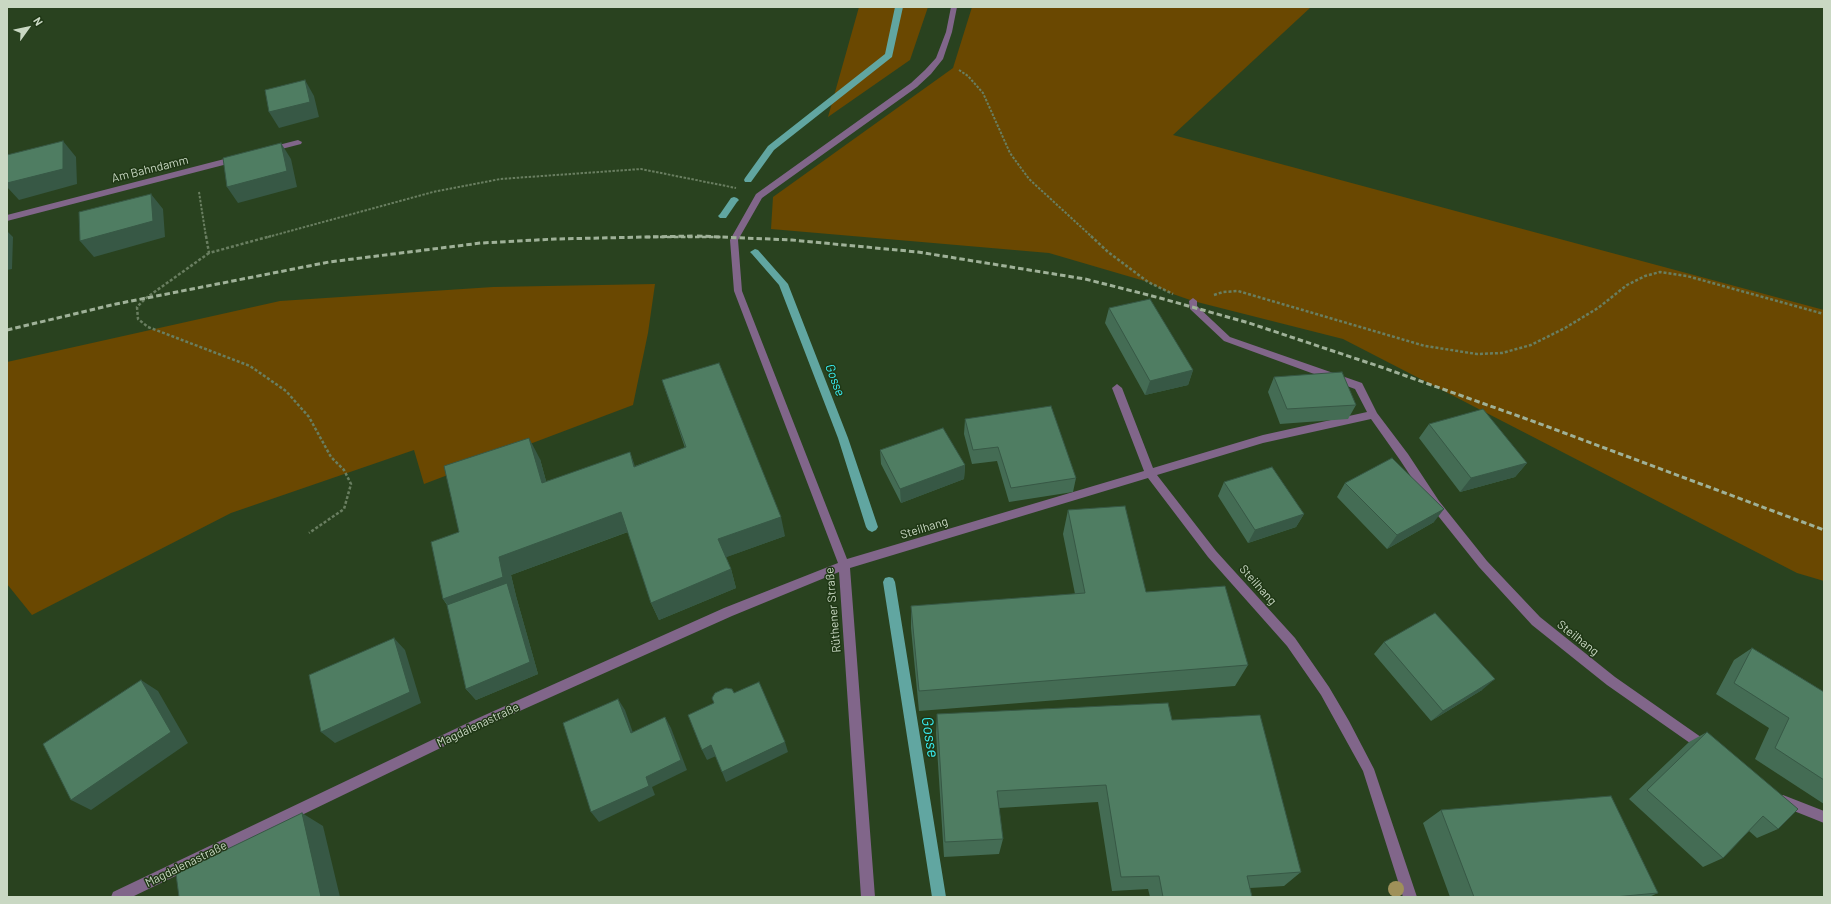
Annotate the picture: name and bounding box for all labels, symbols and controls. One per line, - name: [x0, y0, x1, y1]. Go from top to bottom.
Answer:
- north arrow: [8, 8, 48, 48]
- text: N: [31, 15, 46, 28]
- street label: Am Bahndamm: [110, 153, 190, 185]
- water label: Gosse: [822, 362, 848, 398]
- street label: Steilhang: [899, 514, 949, 542]
- street label: Steilhang: [1236, 562, 1280, 608]
- street label: Rüthener Straße: [822, 567, 844, 653]
- street label: Steilhang: [1554, 617, 1602, 659]
- street label: Magdalenastraße: [435, 700, 521, 750]
- water label: Gosse: [917, 715, 943, 759]
- street label: Magdalenastraße: [143, 838, 229, 890]

